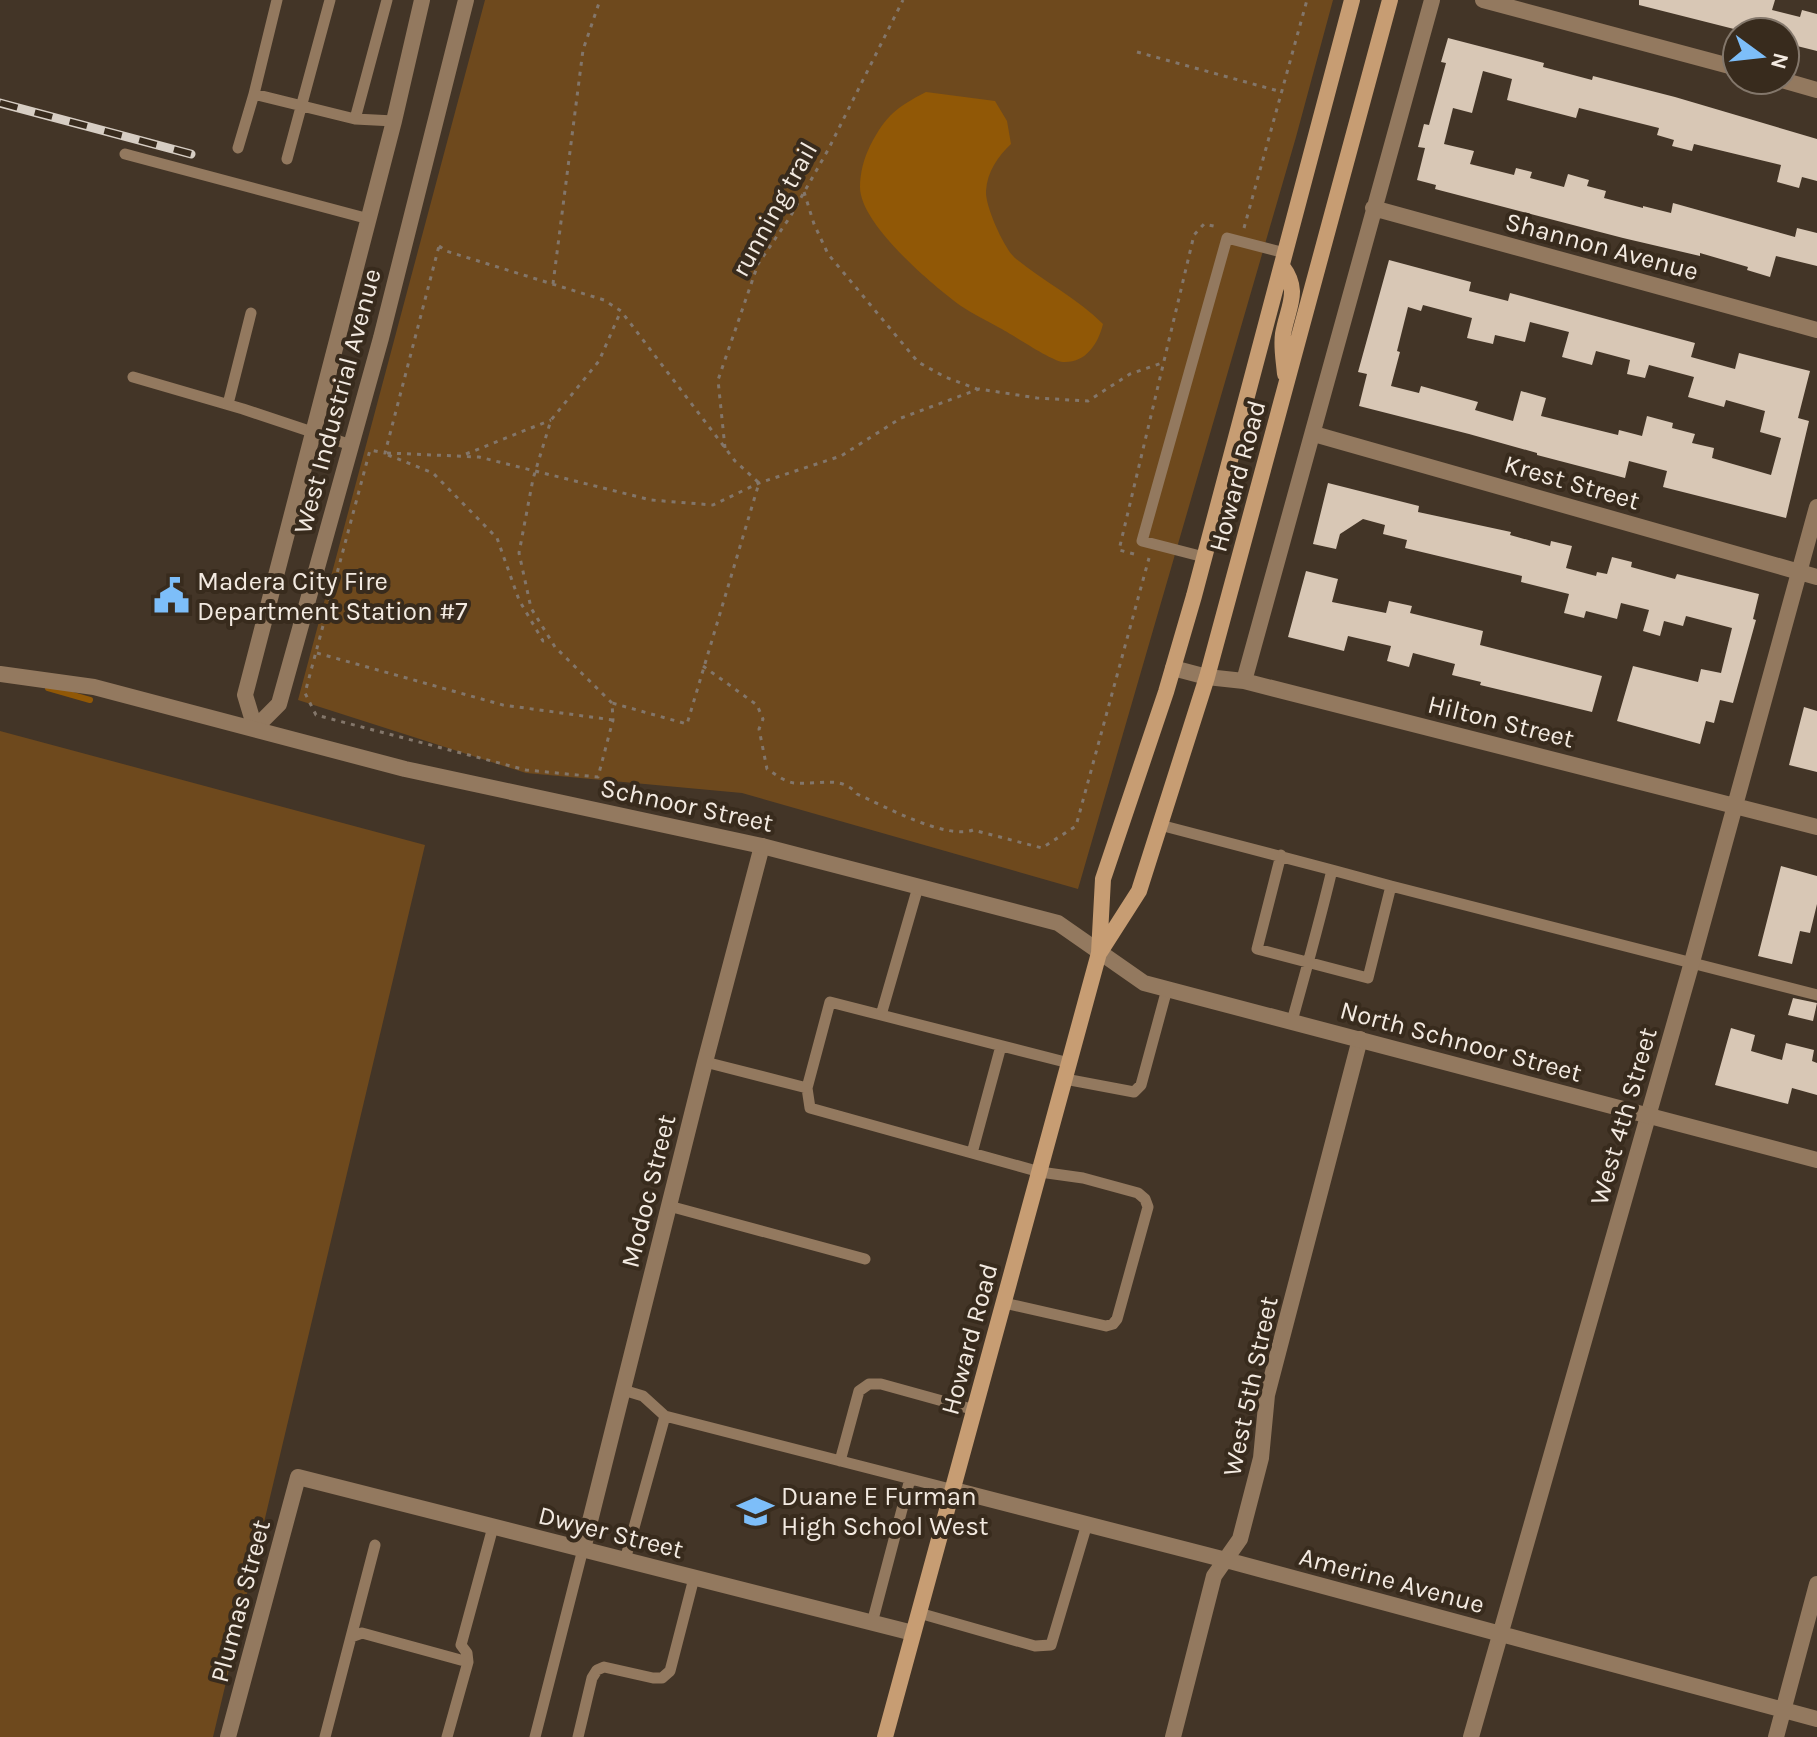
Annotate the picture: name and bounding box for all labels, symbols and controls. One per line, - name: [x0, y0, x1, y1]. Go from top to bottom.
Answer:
- north arrow: [1721, 16, 1801, 96]
- text: N: [1765, 50, 1794, 72]
- street label: running trail: [725, 136, 824, 282]
- street label: Shannon Avenue: [1502, 206, 1702, 287]
- street label: West Industrial Avenue: [287, 265, 388, 537]
- street label: Howard Road: [1202, 397, 1273, 555]
- street label: Krest Street: [1501, 448, 1643, 517]
- place label: Madera City Fire Department Station #7: [197, 566, 467, 627]
- public building icon: Madera City Fire Department Station #7: [152, 577, 190, 615]
- street label: Hilton Street: [1425, 688, 1577, 755]
- street label: Schnoor Street: [598, 772, 776, 839]
- street label: North Schnoor Street: [1337, 994, 1585, 1089]
- street label: West 4th Street: [1583, 1024, 1664, 1208]
- street label: Modoc Street: [614, 1111, 683, 1271]
- street label: Howard Road: [934, 1260, 1005, 1418]
- street label: West 5th Street: [1216, 1293, 1285, 1479]
- place label: Duane E Furman High School West: [781, 1481, 989, 1542]
- school or university icon: Duane E Furman High School West: [736, 1492, 774, 1530]
- street label: Dwyer Street: [535, 1499, 687, 1566]
- street label: Plumas Street: [204, 1516, 277, 1686]
- street label: Amerine Avenue: [1296, 1541, 1488, 1620]

